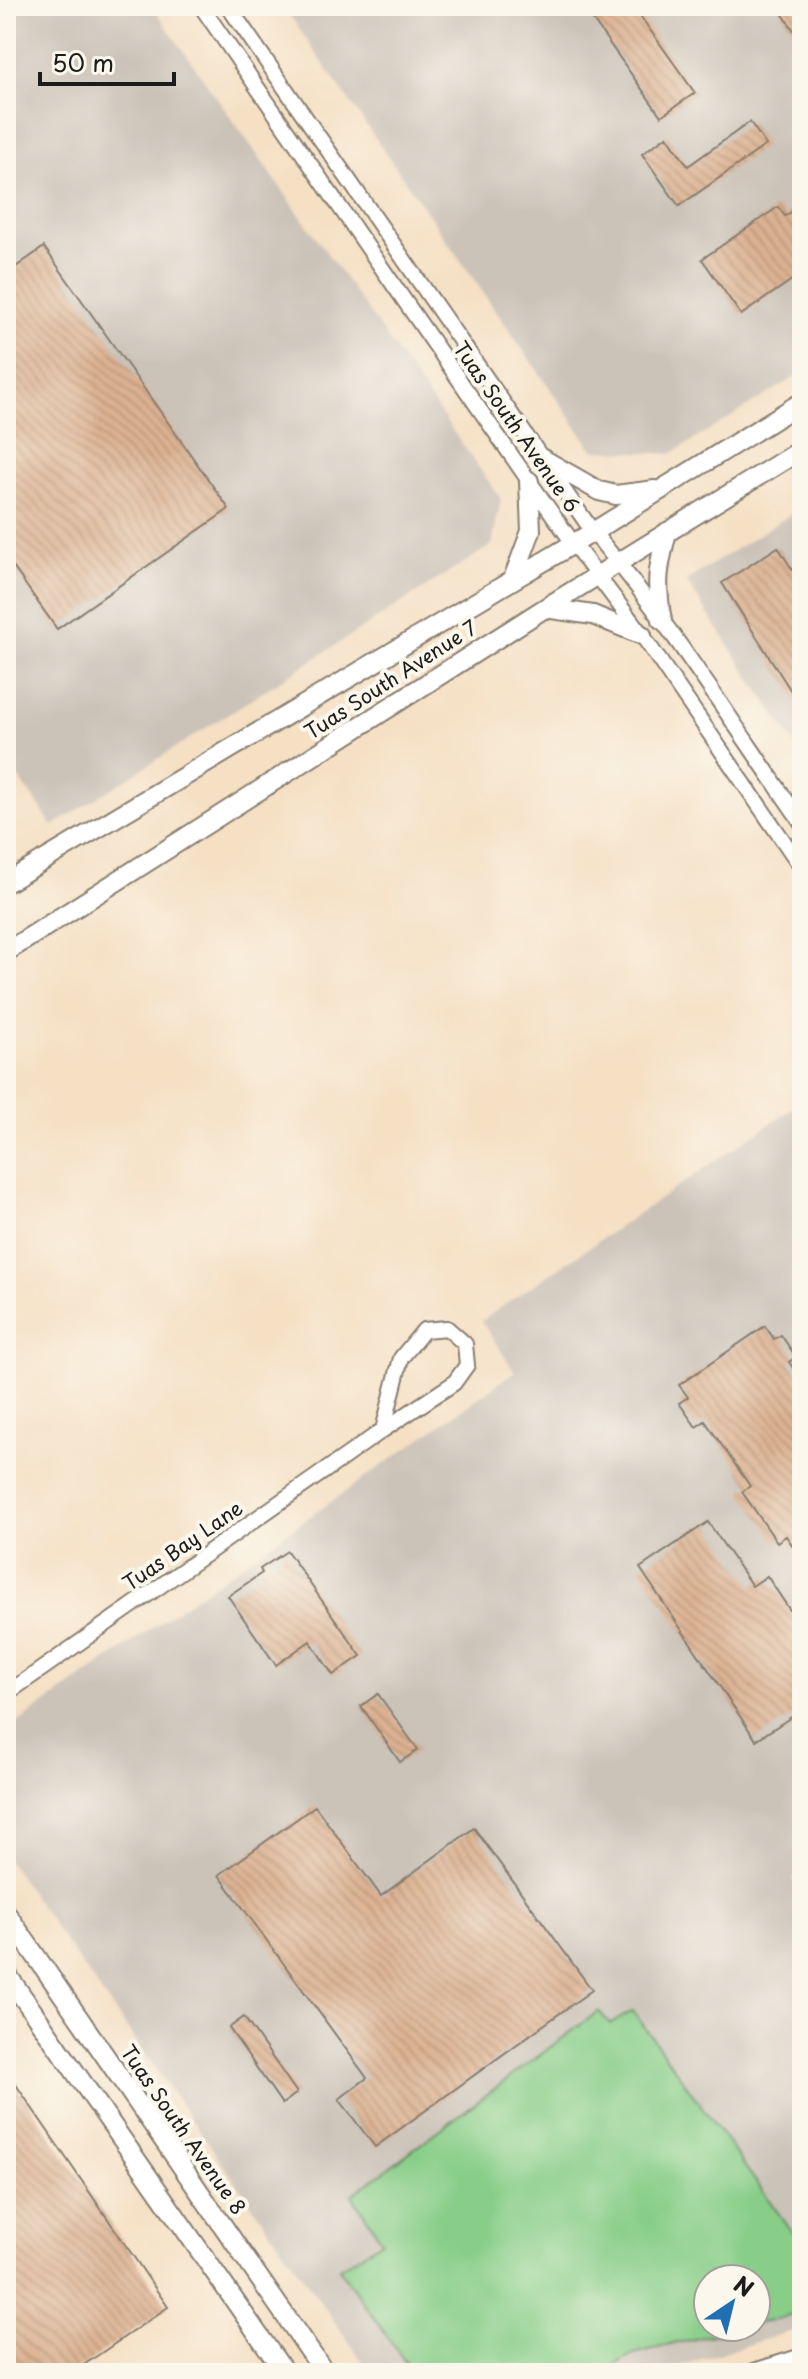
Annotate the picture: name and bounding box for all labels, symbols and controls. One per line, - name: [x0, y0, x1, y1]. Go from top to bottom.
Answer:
- scale bar: [40, 36, 174, 86]
- text: 50 m: [52, 44, 114, 80]
- street label: Tuas South Avenue 6: [446, 335, 587, 518]
- street label: Tuas South Avenue 7: [298, 612, 483, 746]
- street label: Tuas Bay Lane: [116, 1493, 248, 1598]
- street label: Tuas South Avenue 8: [114, 2038, 254, 2221]
- north arrow: [692, 2263, 772, 2343]
- text: N: [728, 2267, 761, 2304]

